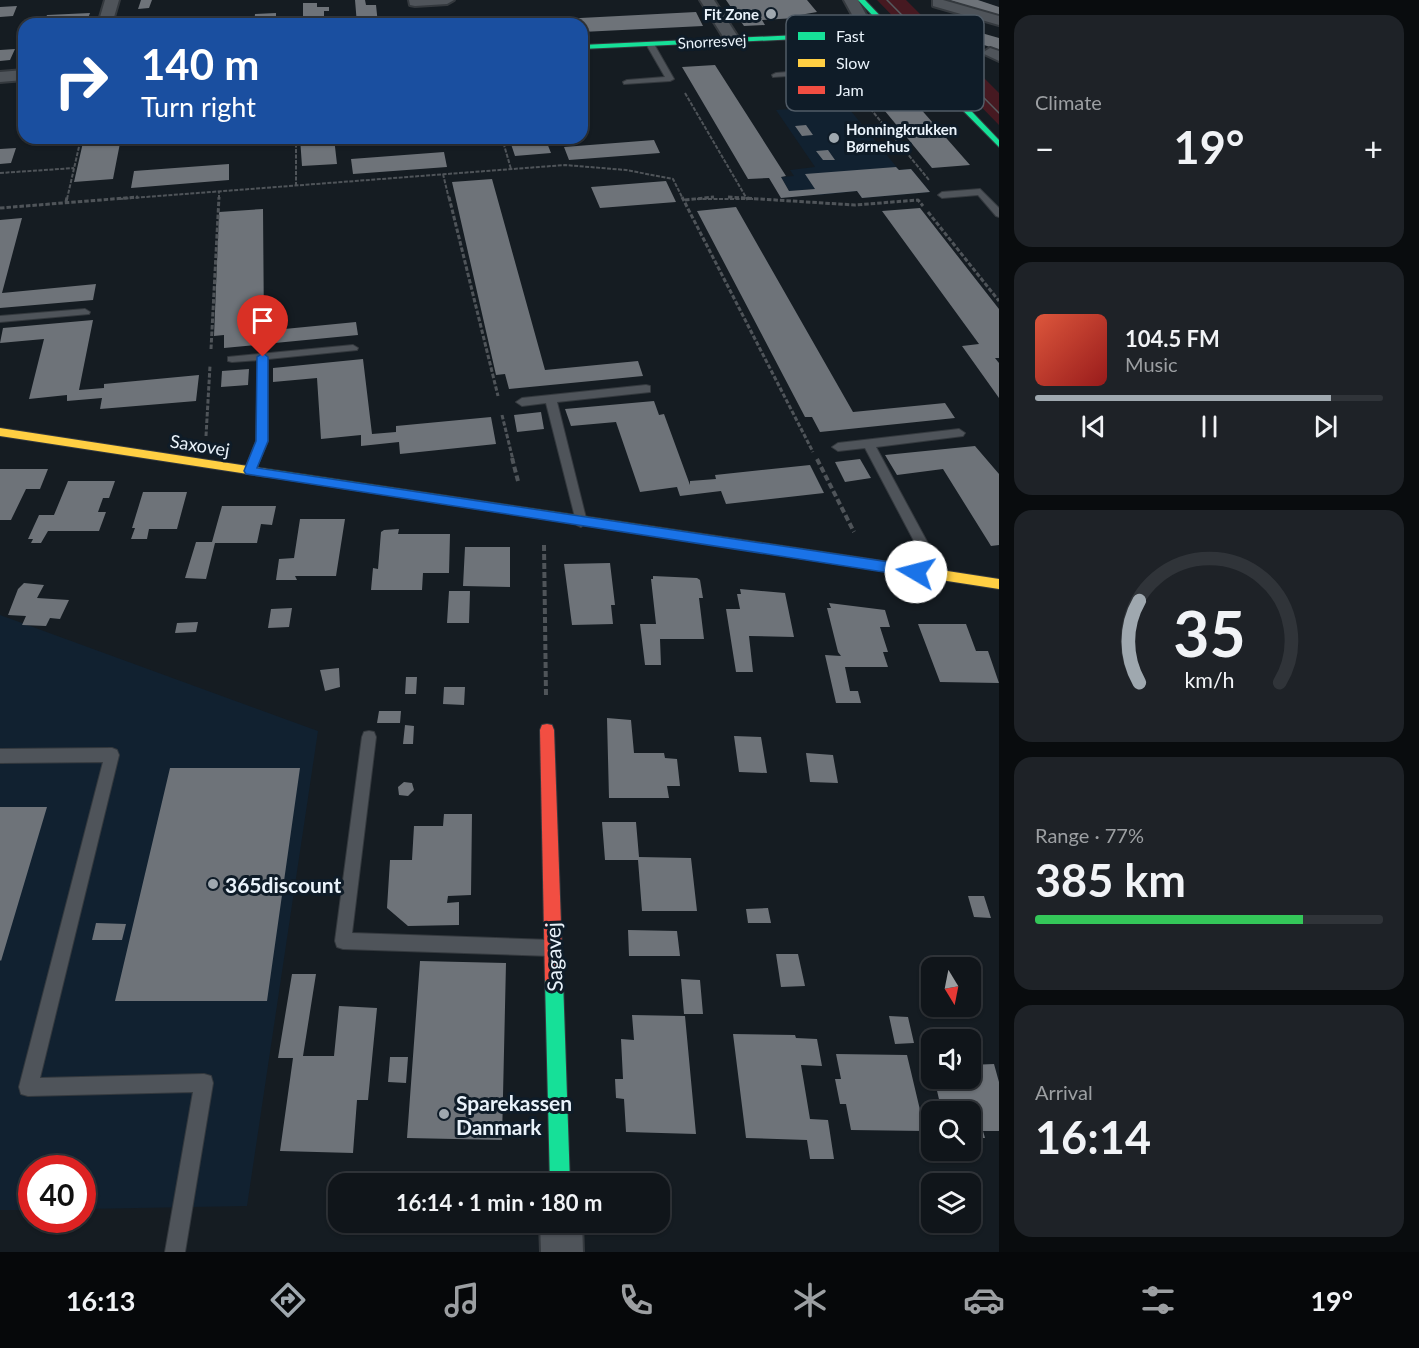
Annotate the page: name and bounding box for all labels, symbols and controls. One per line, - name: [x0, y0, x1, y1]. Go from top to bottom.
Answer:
- place label: Fit Zone: [704, 5, 759, 23]
- marker: Fit Zone: [764, 7, 778, 21]
- legend: [786, 15, 984, 111]
- text: Fast: [836, 26, 865, 45]
- street label: Snorresvej: [677, 30, 747, 52]
- text: 140 m: [141, 39, 259, 89]
- icon: right: [42, 42, 120, 120]
- text: Slow: [836, 53, 870, 72]
- text: Jam: [836, 80, 864, 99]
- text: Turn right: [141, 90, 256, 123]
- text: Climate: [1035, 90, 1102, 114]
- place label: Honningkrukken Børnehus: [846, 120, 957, 155]
- text: 19°: [1174, 120, 1244, 174]
- text: −: [1035, 128, 1054, 168]
- text: +: [1364, 128, 1383, 168]
- marker: Honningkrukken Børnehus: [827, 131, 841, 145]
- pin: [237, 295, 288, 357]
- icon: arrive: [246, 304, 279, 337]
- text: 104.5 FM: [1125, 325, 1220, 352]
- text: Music: [1125, 352, 1178, 376]
- icon: previous: [1077, 410, 1110, 443]
- icon: pause: [1193, 410, 1226, 443]
- icon: next: [1309, 410, 1342, 443]
- street label: Saxovej: [169, 429, 231, 461]
- position arrow: [884, 540, 948, 604]
- text: 35: [1173, 595, 1245, 670]
- text: km/h: [1184, 667, 1234, 693]
- text: Range · 77%: [1035, 823, 1144, 847]
- text: 385 km: [1035, 853, 1186, 907]
- place label: 365discount: [225, 872, 342, 897]
- marker: 365discount: [206, 877, 220, 891]
- street label: Sagavej: [539, 922, 567, 992]
- north arrow: [921, 957, 981, 1017]
- map controls: [921, 957, 981, 1233]
- button: sound: [921, 1029, 981, 1089]
- text: Arrival: [1035, 1080, 1093, 1104]
- place label: Sparekassen Danmark: [456, 1090, 572, 1139]
- button: search: [921, 1101, 981, 1161]
- marker: Sparekassen Danmark: [437, 1107, 451, 1121]
- text: 16:14: [1035, 1110, 1151, 1164]
- speed limit sign: 40: [18, 1155, 96, 1233]
- button: layers: [921, 1173, 981, 1233]
- text: 16:14 · 1 min · 180 m: [396, 1189, 602, 1216]
- icon: directions: [267, 1279, 309, 1321]
- icon: music: [441, 1279, 483, 1321]
- icon: phone: [615, 1279, 657, 1321]
- icon: climate: [789, 1279, 831, 1321]
- icon: car: [963, 1279, 1005, 1321]
- icon: filters: [1137, 1279, 1179, 1321]
- text: 16:13: [66, 1284, 136, 1317]
- text: 19°: [1310, 1284, 1353, 1317]

